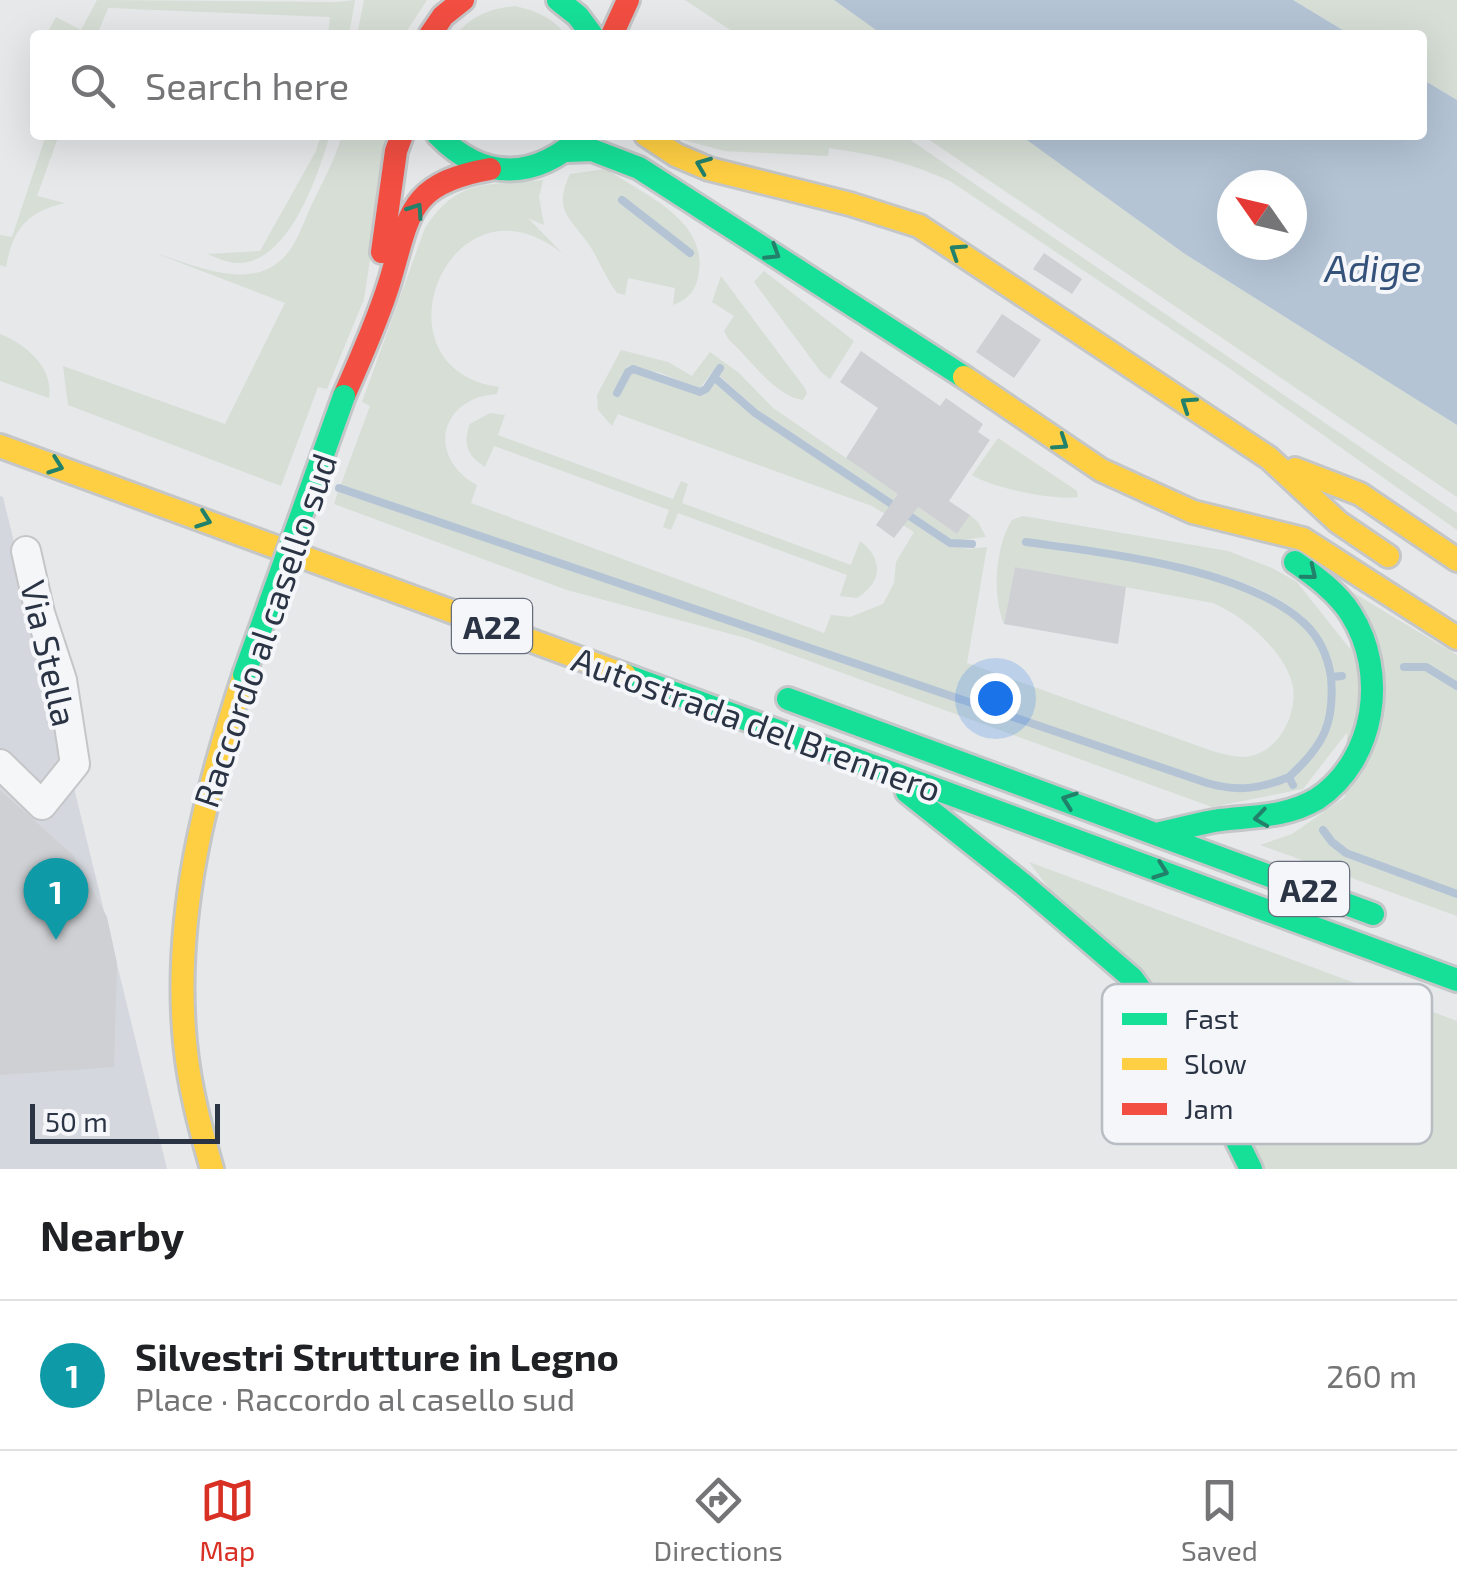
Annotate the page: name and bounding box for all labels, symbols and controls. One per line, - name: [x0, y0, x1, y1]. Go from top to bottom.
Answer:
- search box: [30, 30, 1427, 140]
- icon: search: [65, 58, 120, 113]
- text: Search here: [145, 62, 349, 108]
- one-way arrow: [695, 156, 713, 176]
- north arrow: [1217, 170, 1307, 260]
- one-way arrow: [403, 203, 422, 221]
- one-way arrow: [762, 241, 780, 260]
- one-way arrow: [949, 244, 967, 263]
- water label: Adige: [1323, 244, 1421, 290]
- one-way arrow: [1180, 398, 1199, 416]
- one-way arrow: [1049, 431, 1068, 449]
- street label: Raccordo al casello sud: [184, 448, 344, 812]
- one-way arrow: [47, 454, 64, 475]
- one-way arrow: [195, 508, 212, 529]
- one-way arrow: [1299, 562, 1317, 579]
- street label: Via Stella: [13, 576, 87, 730]
- road number: A22: [452, 599, 532, 653]
- street label: Autostrada del Brennero: [567, 637, 947, 809]
- your location: [970, 673, 1021, 724]
- one-way arrow: [1061, 792, 1078, 812]
- one-way arrow: [1252, 807, 1269, 828]
- pin: 1: [23, 858, 88, 940]
- one-way arrow: [1152, 859, 1169, 880]
- road number: A22: [1269, 862, 1349, 916]
- legend: [1102, 984, 1432, 1144]
- text: Fast: [1184, 1001, 1239, 1035]
- text: Slow: [1184, 1046, 1247, 1080]
- text: Jam: [1184, 1091, 1233, 1125]
- scale bar: [30, 1099, 220, 1144]
- text: 50 m: [45, 1104, 108, 1138]
- text: Nearby: [40, 1209, 184, 1259]
- text: Silvestri Strutture in Legno: [135, 1333, 619, 1379]
- text: 1: [66, 1356, 79, 1394]
- text: 260 m: [1326, 1356, 1417, 1394]
- text: Place · Raccordo al casello sud: [135, 1379, 575, 1417]
- tab: Map: [199, 1473, 255, 1567]
- tab: Directions: [654, 1473, 783, 1567]
- tab: Saved: [1181, 1473, 1258, 1567]

